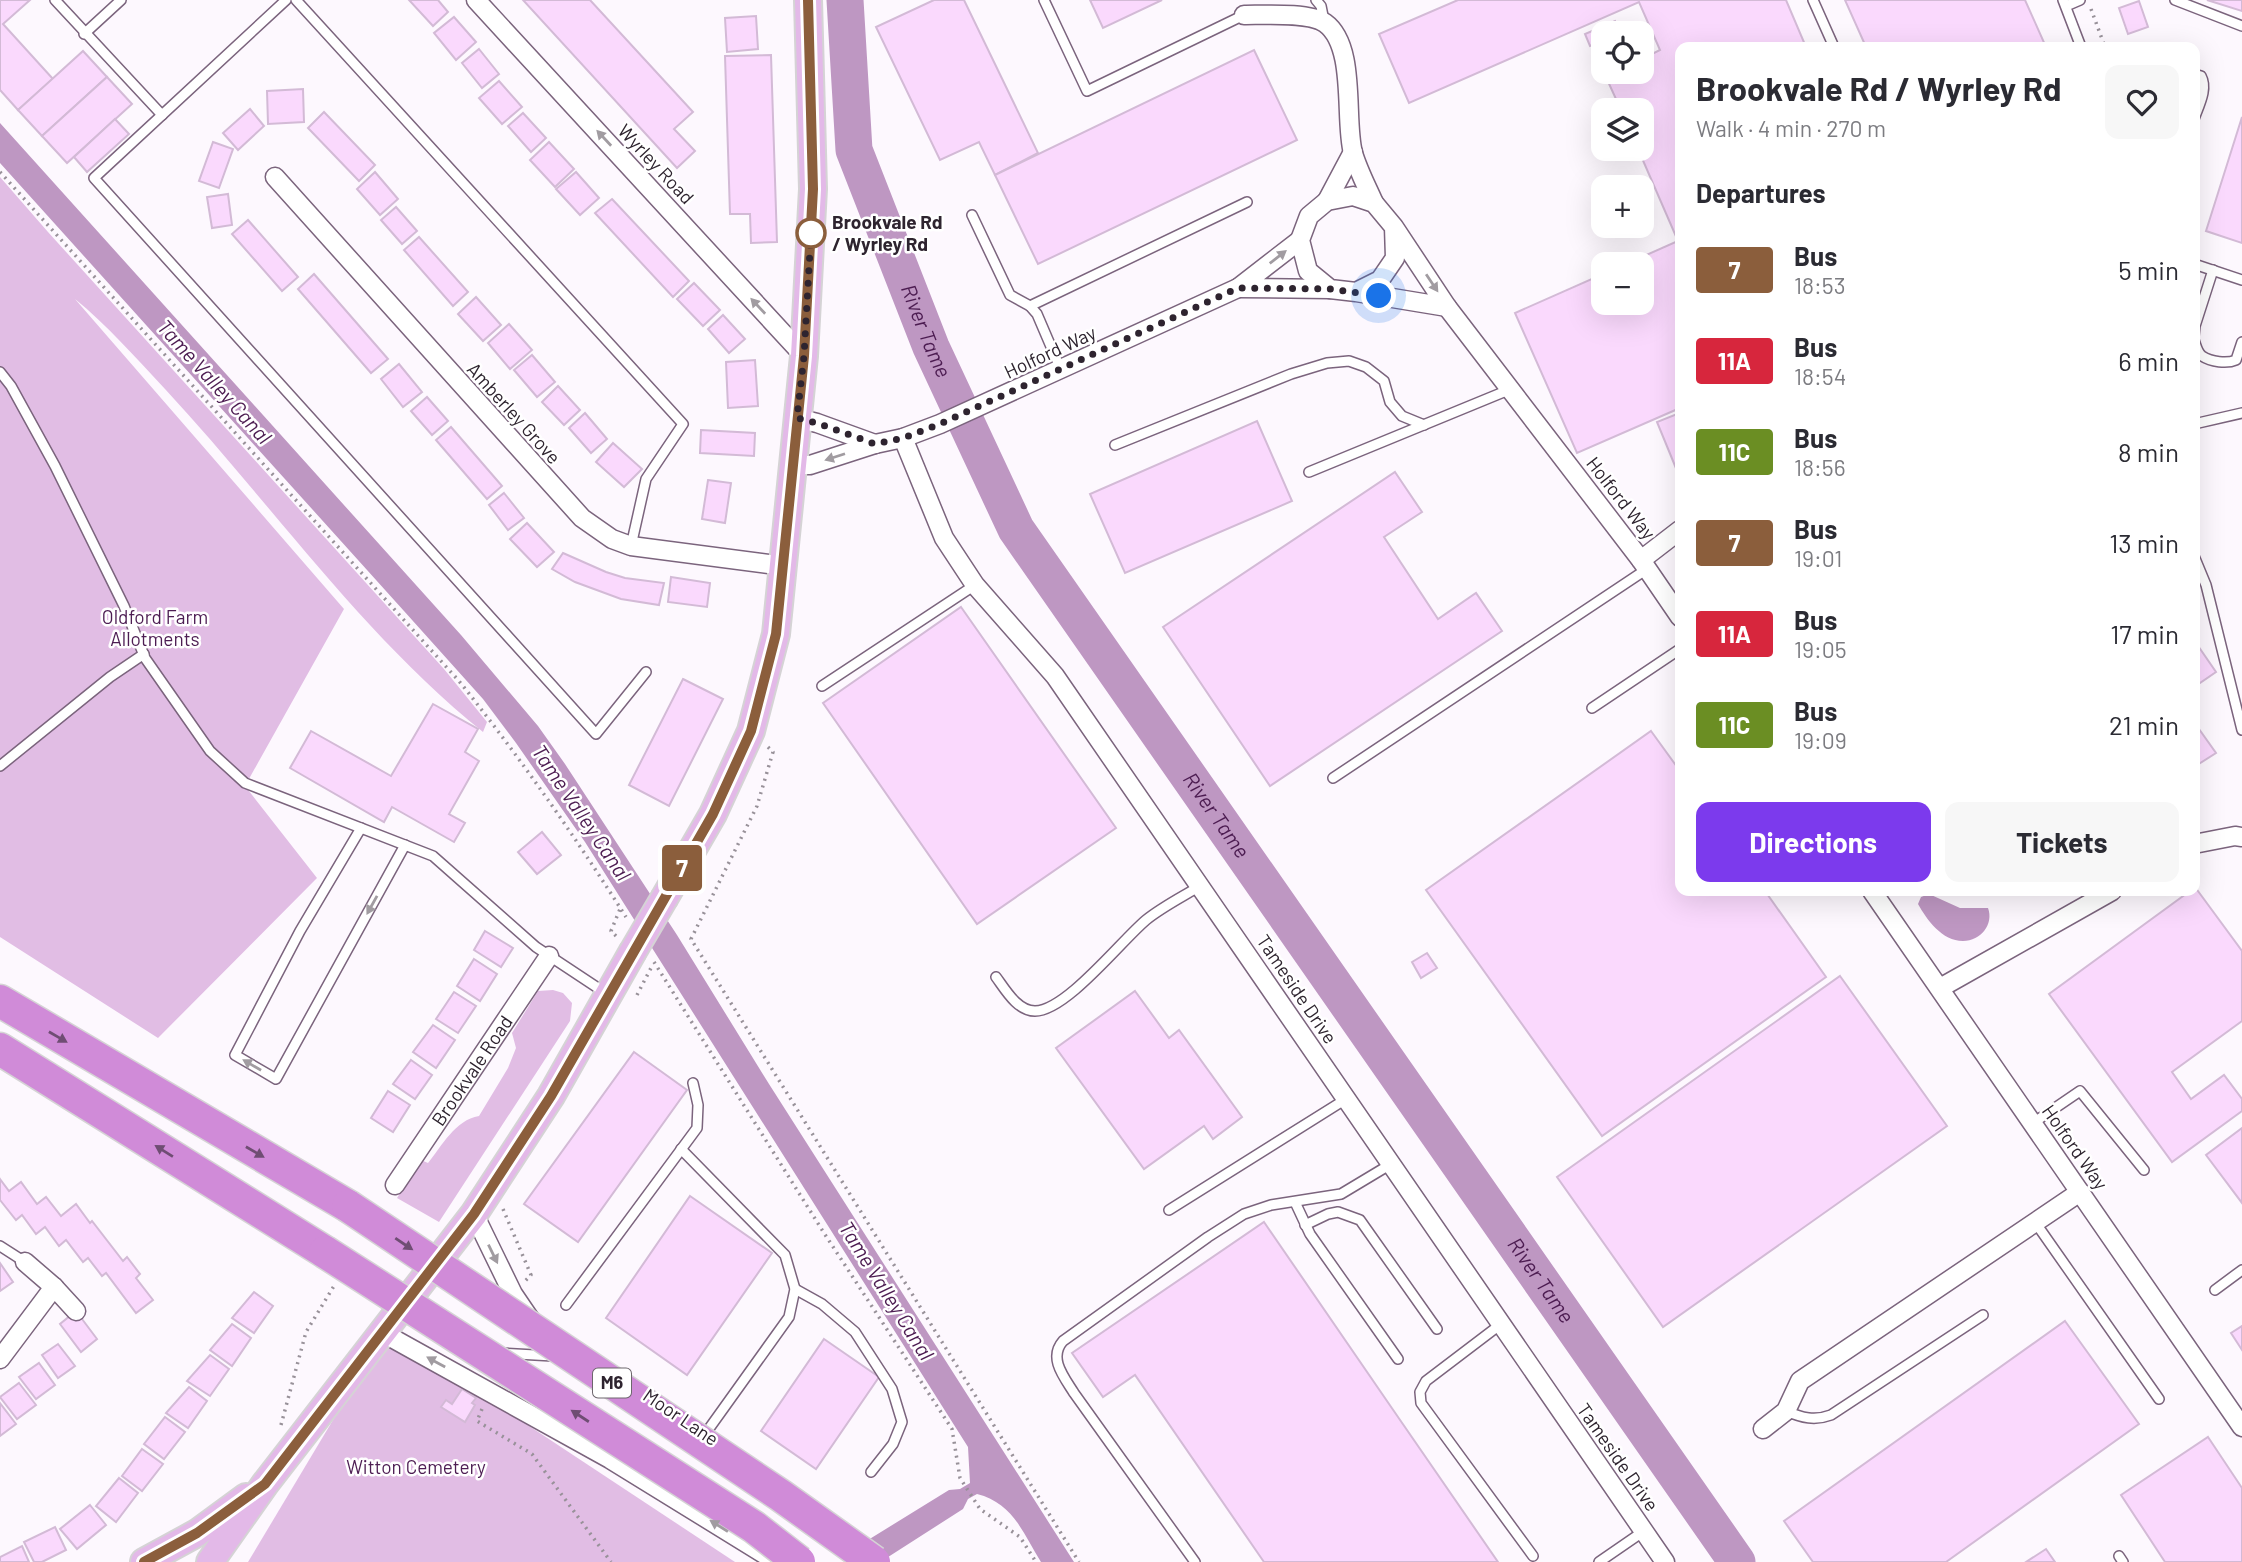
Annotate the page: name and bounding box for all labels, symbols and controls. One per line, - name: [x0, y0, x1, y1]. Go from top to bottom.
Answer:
- map controls: [1591, 21, 1654, 315]
- button: locate: [1591, 21, 1654, 84]
- button: heart: [2105, 65, 2179, 139]
- text: Brookvale Rd / Wyrley Rd: [1696, 68, 2062, 108]
- button: layers: [1591, 98, 1654, 161]
- text: Walk · 4 min · 270 m: [1696, 114, 1886, 142]
- street label: Wyrley Road: [614, 119, 699, 208]
- one-way arrow: [597, 130, 612, 147]
- button: +: [1591, 175, 1654, 238]
- text: Departures: [1696, 177, 1826, 208]
- place label: Brookvale Rd / Wyrley Rd: [832, 210, 943, 255]
- marker: Brookvale Rd / Wyrley Rd: [796, 218, 826, 248]
- text: Bus: [1794, 240, 1837, 271]
- one-way arrow: [1269, 251, 1287, 265]
- button: −: [1591, 252, 1654, 315]
- text: 5 min: [2118, 254, 2179, 285]
- text: 7: [1729, 255, 1740, 284]
- text: 18:53: [1794, 271, 1846, 299]
- one-way arrow: [1425, 274, 1438, 293]
- your location: [1361, 278, 1396, 313]
- water label: River Tame: [897, 280, 957, 381]
- one-way arrow: [750, 297, 766, 315]
- water label: Tame Valley Canal: [153, 314, 278, 449]
- street label: Holford Way: [1000, 320, 1099, 383]
- text: Bus: [1794, 331, 1837, 362]
- text: 6 min: [2118, 345, 2179, 376]
- text: 11A: [1718, 346, 1751, 375]
- street label: Amberley Grove: [463, 357, 566, 468]
- text: 18:54: [1794, 362, 1846, 390]
- text: Bus: [1794, 422, 1837, 453]
- text: 8 min: [2118, 436, 2179, 467]
- text: 11C: [1719, 437, 1750, 466]
- one-way arrow: [824, 452, 845, 463]
- street label: Holford Way: [1582, 452, 1661, 544]
- text: 18:56: [1794, 453, 1846, 481]
- text: Bus: [1794, 513, 1837, 544]
- text: 13 min: [2109, 527, 2179, 558]
- text: 7: [1729, 528, 1740, 557]
- text: 19:01: [1794, 544, 1842, 572]
- text: Bus: [1794, 604, 1837, 635]
- park label: Oldford Farm Allotments: [102, 605, 208, 650]
- text: 17 min: [2110, 618, 2179, 649]
- text: 11A: [1718, 619, 1751, 648]
- text: 19:05: [1794, 635, 1847, 663]
- text: Bus: [1794, 695, 1837, 726]
- text: 21 min: [2109, 709, 2179, 740]
- text: 11C: [1719, 710, 1750, 739]
- text: 19:09: [1794, 726, 1847, 754]
- water label: Tame Valley Canal: [527, 739, 637, 885]
- water label: River Tame: [1179, 767, 1256, 862]
- button: Directions: [1696, 802, 1931, 882]
- button: Tickets: [1945, 802, 2179, 882]
- line badge: 7: [659, 845, 705, 891]
- text: 7: [676, 853, 688, 882]
- one-way arrow: [366, 895, 378, 914]
- street label: Tameside Drive: [1253, 930, 1342, 1048]
- street label: Brookvale Road: [426, 1011, 517, 1130]
- one-way arrow: [49, 1030, 68, 1043]
- one-way arrow: [242, 1059, 261, 1071]
- street label: Holford Way: [2038, 1100, 2113, 1194]
- one-way arrow: [154, 1144, 173, 1157]
- one-way arrow: [245, 1146, 264, 1158]
- water label: Tame Valley Canal: [835, 1216, 940, 1364]
- water label: River Tame: [1503, 1232, 1580, 1327]
- one-way arrow: [395, 1237, 414, 1250]
- one-way arrow: [488, 1244, 499, 1264]
- one-way arrow: [426, 1356, 446, 1368]
- road number: M6: [593, 1368, 631, 1398]
- street label: Moor Lane: [639, 1383, 723, 1450]
- street label: Tameside Drive: [1573, 1398, 1664, 1515]
- one-way arrow: [570, 1409, 589, 1422]
- park label: Witton Cemetery: [346, 1455, 486, 1478]
- one-way arrow: [709, 1520, 728, 1533]

